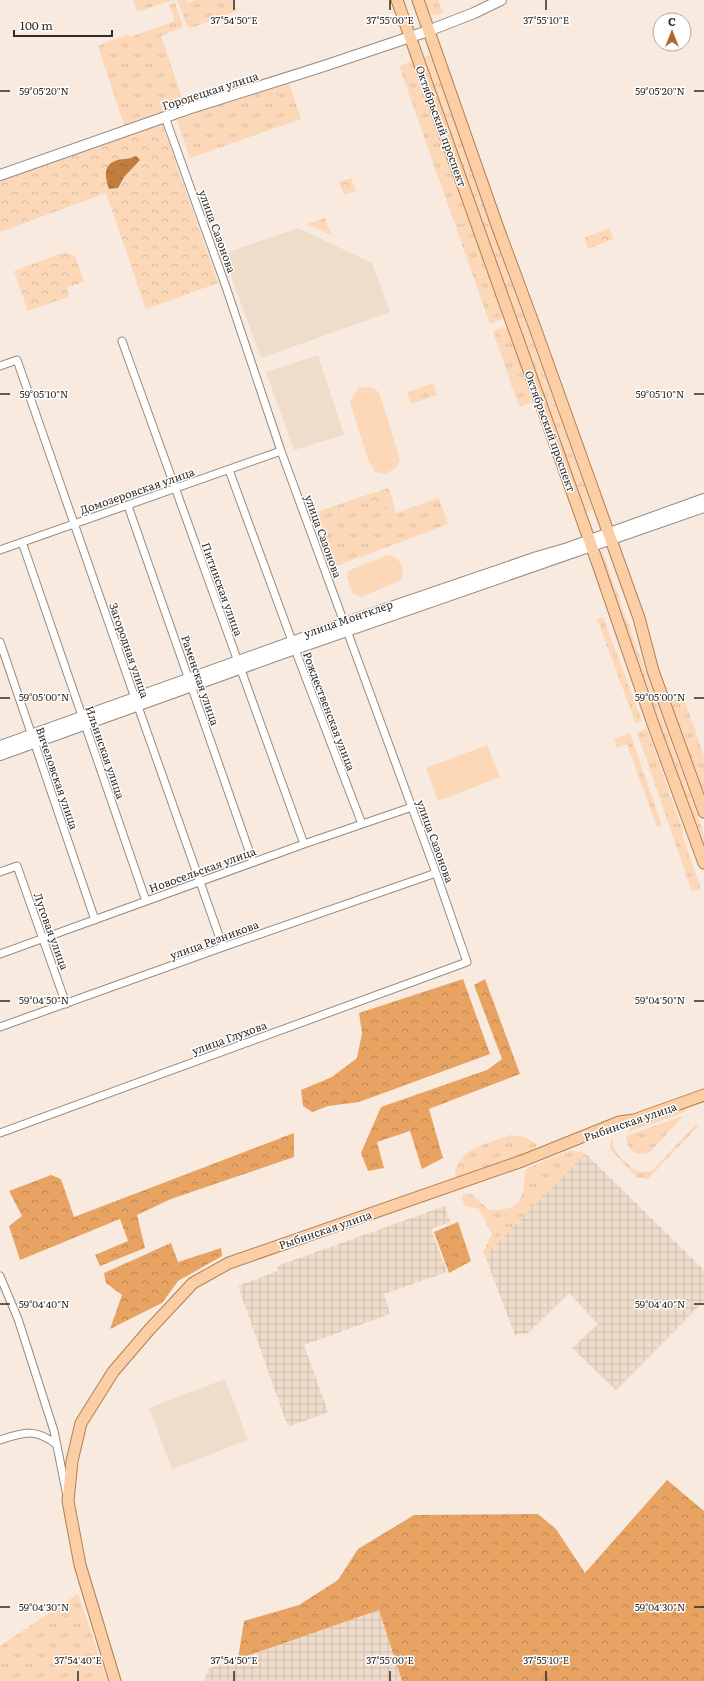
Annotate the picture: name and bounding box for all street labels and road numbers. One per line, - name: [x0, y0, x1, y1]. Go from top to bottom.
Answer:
- street label: Октябрьский проспект: [413, 63, 472, 189]
- street label: Городецкая улица: [160, 67, 260, 113]
- street label: улица Сазонова: [196, 187, 240, 275]
- street label: Октябрьский проспект: [522, 368, 581, 494]
- street label: Домозеровская улица: [78, 463, 196, 517]
- street label: улица Сазонова: [302, 492, 346, 580]
- street label: Питинская улица: [199, 540, 247, 638]
- street label: улица Монтклер: [301, 595, 395, 641]
- street label: Загородная улица: [106, 600, 154, 700]
- street label: Раменская улица: [178, 633, 224, 727]
- street label: Рождественская улица: [300, 649, 360, 773]
- street label: Ильинская улица: [83, 703, 129, 801]
- street label: Вичеловская улица: [33, 725, 83, 831]
- street label: улица Сазонова: [414, 797, 458, 885]
- street label: Новосельская улица: [146, 842, 258, 896]
- street label: Луговая улица: [31, 890, 73, 972]
- street label: улица Резникова: [167, 915, 261, 963]
- street label: улица Глухова: [189, 1016, 269, 1058]
- street label: Рыбинская улица: [581, 1098, 679, 1144]
- street label: Рыбинская улица: [276, 1206, 374, 1252]

